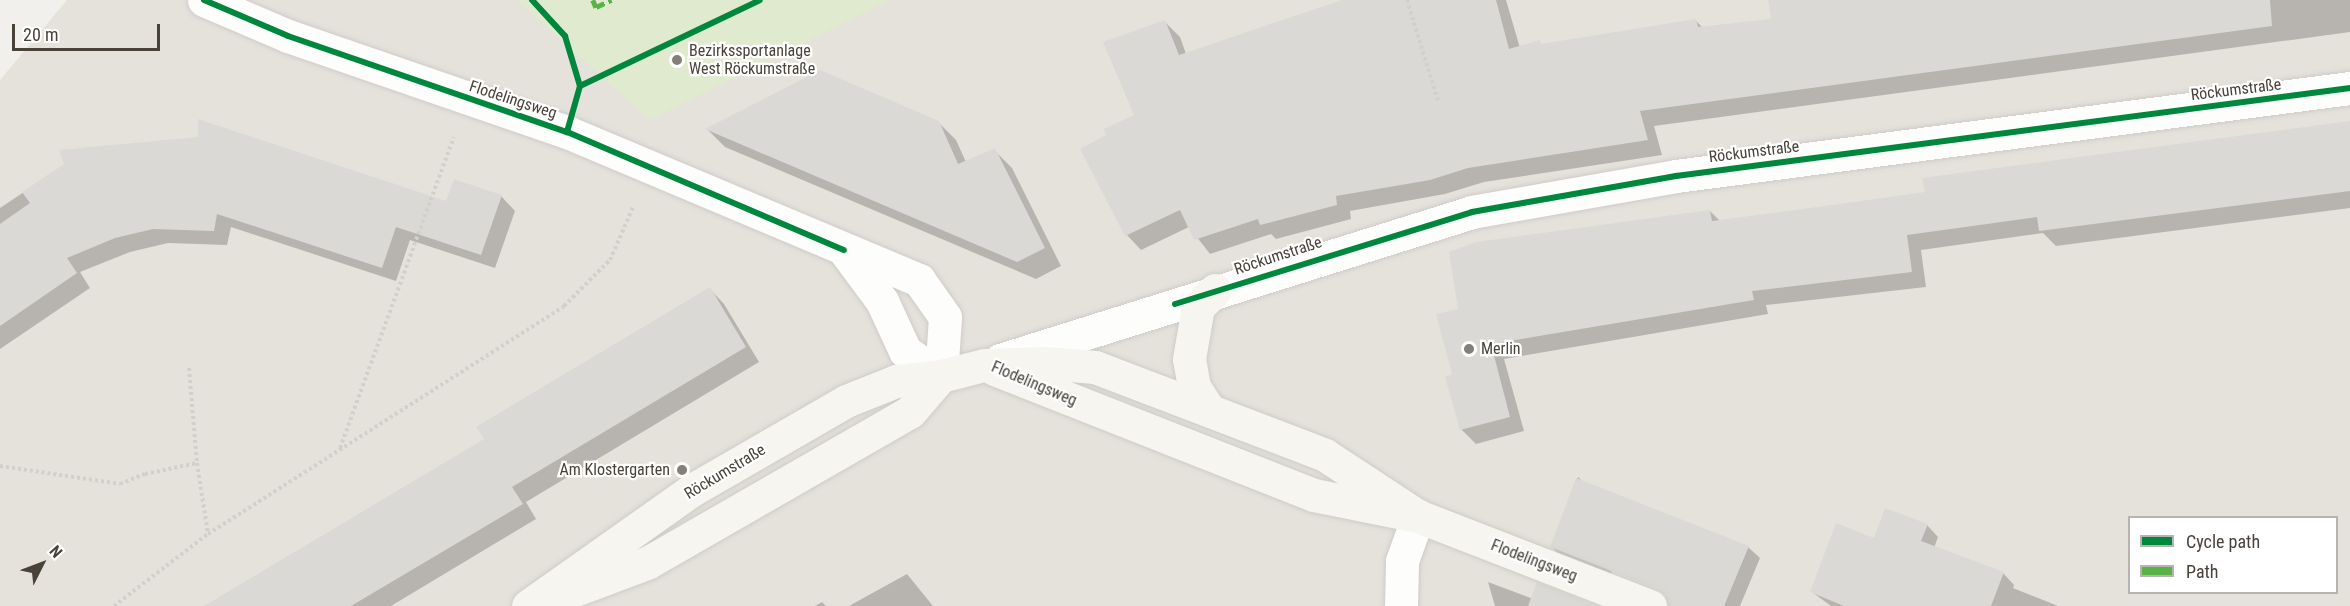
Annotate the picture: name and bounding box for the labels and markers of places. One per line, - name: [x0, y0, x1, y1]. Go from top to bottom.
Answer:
- place label: Bezirkssportanlage West Röckumstraße: [689, 41, 815, 79]
- marker: Bezirkssportanlage West Röckumstraße: [670, 53, 684, 67]
- place label: Merlin: [1481, 339, 1521, 359]
- marker: Merlin: [1462, 342, 1476, 356]
- place label: Am Klostergarten: [560, 460, 670, 480]
- marker: Am Klostergarten: [675, 463, 689, 477]

